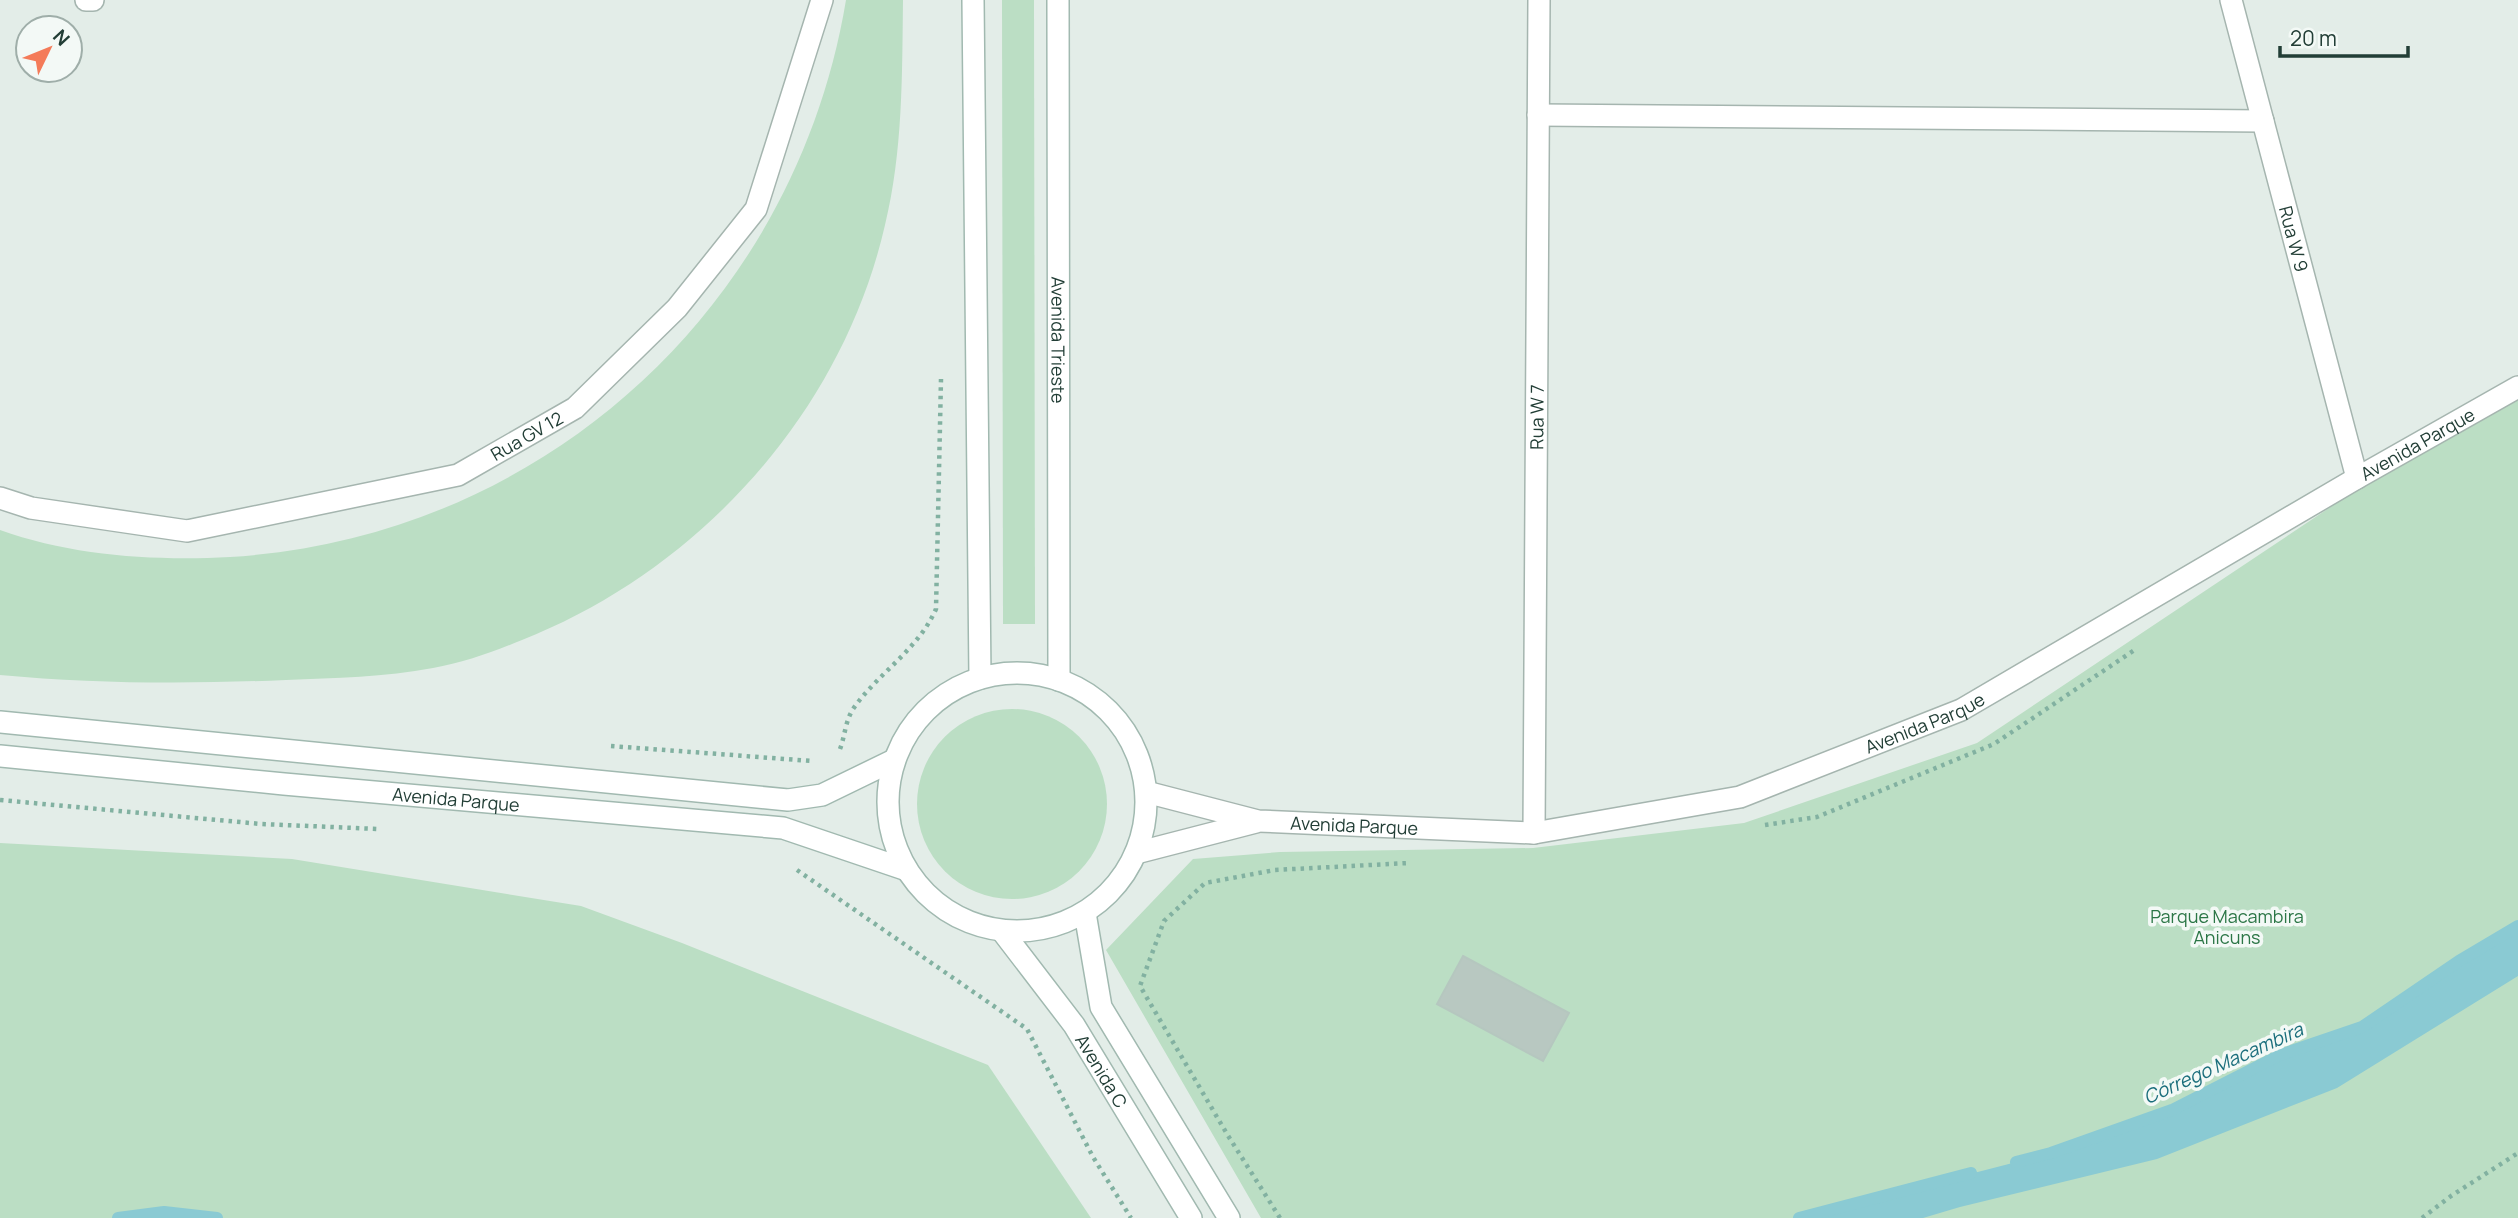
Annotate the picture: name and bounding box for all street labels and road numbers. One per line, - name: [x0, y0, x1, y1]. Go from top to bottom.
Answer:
- street label: Rua W 9: [2274, 203, 2314, 274]
- street label: Avenida Trieste: [1046, 277, 1071, 403]
- street label: Rua W 7: [1524, 384, 1549, 450]
- street label: Avenida Parque: [2356, 402, 2479, 486]
- street label: Rua GV 12: [486, 406, 567, 466]
- street label: Avenida Parque: [1861, 687, 1989, 759]
- street label: Avenida Parque: [391, 782, 521, 817]
- street label: Avenida Parque: [1290, 810, 1419, 840]
- street label: Avenida C: [1070, 1030, 1133, 1112]

